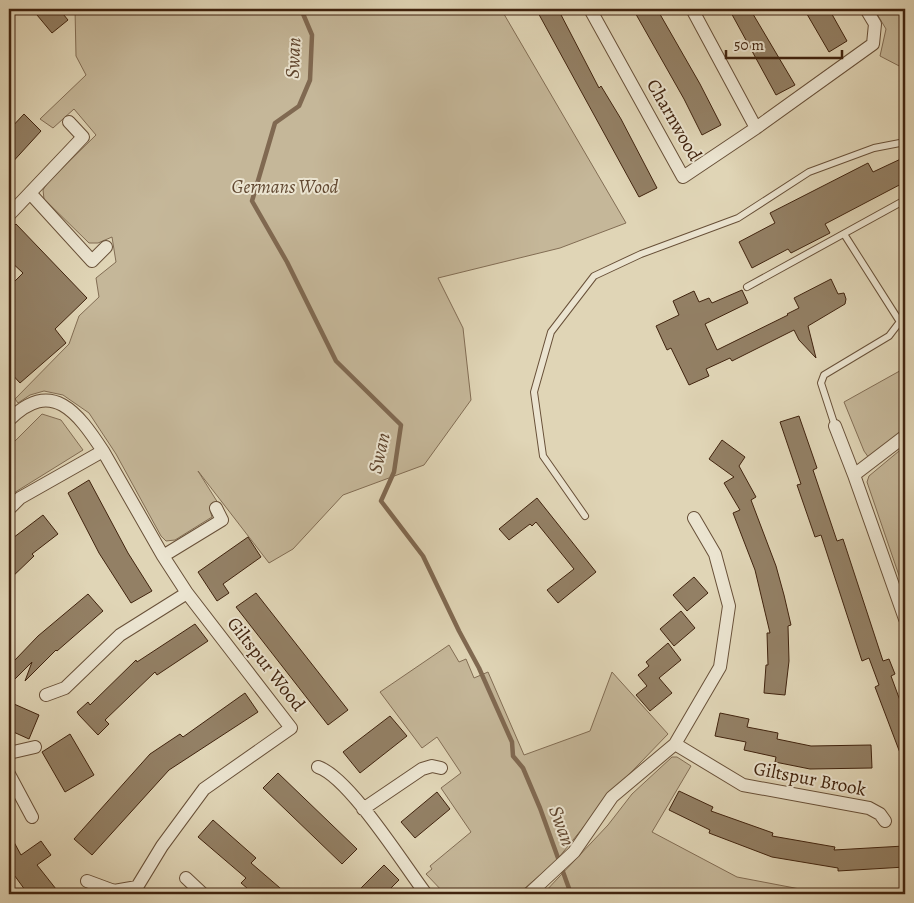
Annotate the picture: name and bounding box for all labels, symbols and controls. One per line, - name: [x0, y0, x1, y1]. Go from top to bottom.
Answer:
- scale bar: [726, 28, 843, 60]
- text: 50 m: [734, 35, 764, 55]
- water label: Swan: [278, 37, 308, 79]
- street label: Charnwood: [640, 74, 708, 166]
- park label: Germans Wood: [232, 174, 339, 200]
- water label: Swan: [361, 430, 397, 476]
- street label: Giltspur Wood: [221, 611, 312, 717]
- street label: Giltspur Brook: [751, 755, 869, 803]
- water label: Swan: [542, 802, 582, 850]

